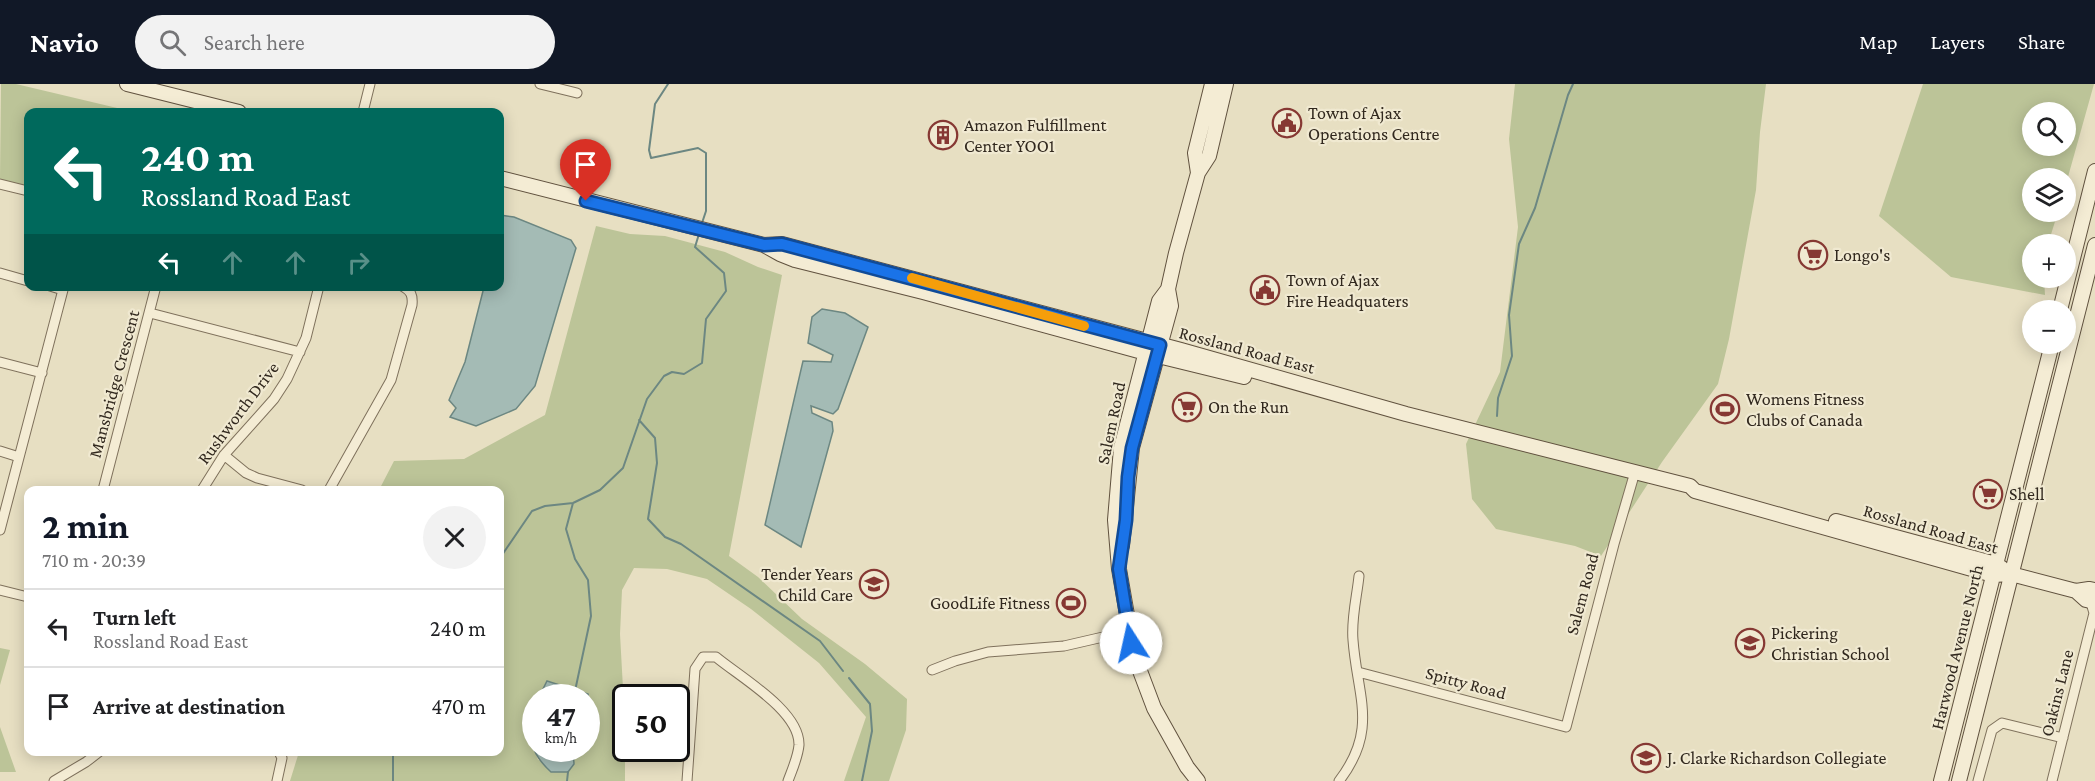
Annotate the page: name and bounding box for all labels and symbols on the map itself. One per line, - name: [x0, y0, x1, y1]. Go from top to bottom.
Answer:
- place label: Town of Ajax Operations Centre: [1308, 103, 1440, 144]
- public building icon: Town of Ajax Operations Centre: [1271, 107, 1303, 139]
- place label: Amazon Fulfillment Center YOO1: [964, 115, 1108, 156]
- building icon: Amazon Fulfillment Center YOO1: [927, 119, 959, 151]
- pin: [560, 139, 611, 201]
- supermarket icon: Longo's: [1797, 239, 1829, 271]
- place label: Longo's: [1834, 245, 1890, 265]
- place label: Town of Ajax Fire Headquaters: [1286, 270, 1408, 311]
- public building icon: Town of Ajax Fire Headquaters: [1249, 274, 1281, 306]
- street label: Mansbridge Crescent: [85, 307, 144, 460]
- street label: Rossland Road East: [1177, 322, 1318, 378]
- street label: Rushworth Drive: [193, 358, 283, 468]
- street label: Salem Road: [1093, 379, 1130, 466]
- place label: Womens Fitness Clubs of Canada: [1746, 389, 1864, 430]
- supermarket icon: On the Run: [1171, 391, 1203, 423]
- sports icon: Womens Fitness Clubs of Canada: [1709, 393, 1741, 425]
- place label: On the Run: [1208, 397, 1289, 417]
- supermarket icon: Shell: [1972, 478, 2004, 510]
- place label: Shell: [2009, 484, 2045, 504]
- street label: Rossland Road East: [1861, 500, 2002, 558]
- street label: Salem Road: [1562, 550, 1603, 637]
- street label: Harwood Avenue North: [1927, 562, 1987, 732]
- place label: Tender Years Child Care: [761, 564, 853, 605]
- school or university icon: Tender Years Child Care: [858, 568, 890, 600]
- sports icon: GoodLife Fitness: [1055, 587, 1087, 619]
- place label: GoodLife Fitness: [930, 593, 1050, 613]
- position arrow: [1099, 611, 1163, 675]
- place label: Pickering Christian School: [1771, 623, 1890, 664]
- school or university icon: Pickering Christian School: [1734, 627, 1766, 659]
- street label: Oakins Lane: [2037, 647, 2077, 738]
- street label: Spitty Road: [1424, 663, 1509, 703]
- speed limit sign: 50: [612, 684, 690, 762]
- school or university icon: J. Clarke Richardson Collegiate: [1630, 742, 1662, 774]
- place label: J. Clarke Richardson Collegiate: [1665, 748, 1886, 768]

